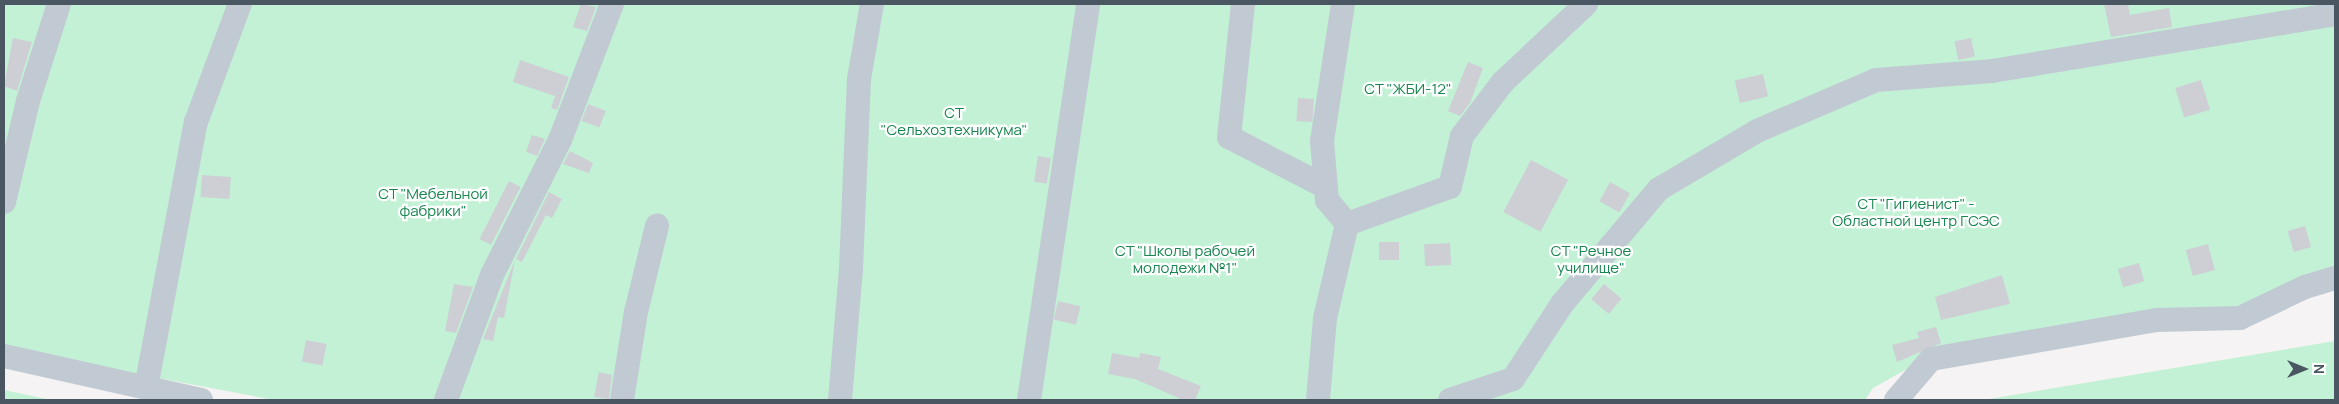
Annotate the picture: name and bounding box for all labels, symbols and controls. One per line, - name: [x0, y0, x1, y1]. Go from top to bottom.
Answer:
- park label: СТ "ЖБИ-12": [1364, 80, 1452, 98]
- park label: СТ "Сельхозтехникума": [881, 103, 1027, 138]
- park label: СТ "Мебельной фабрики": [378, 184, 488, 219]
- park label: СТ "Гигиенист" - Областной центр ГСЭС: [1832, 194, 2000, 229]
- park label: СТ "Школы рабочей молодежи №1": [1115, 241, 1255, 276]
- park label: СТ "Речное училище": [1550, 241, 1632, 276]
- north arrow: [2279, 344, 2329, 394]
- text: N: [2310, 364, 2329, 374]

